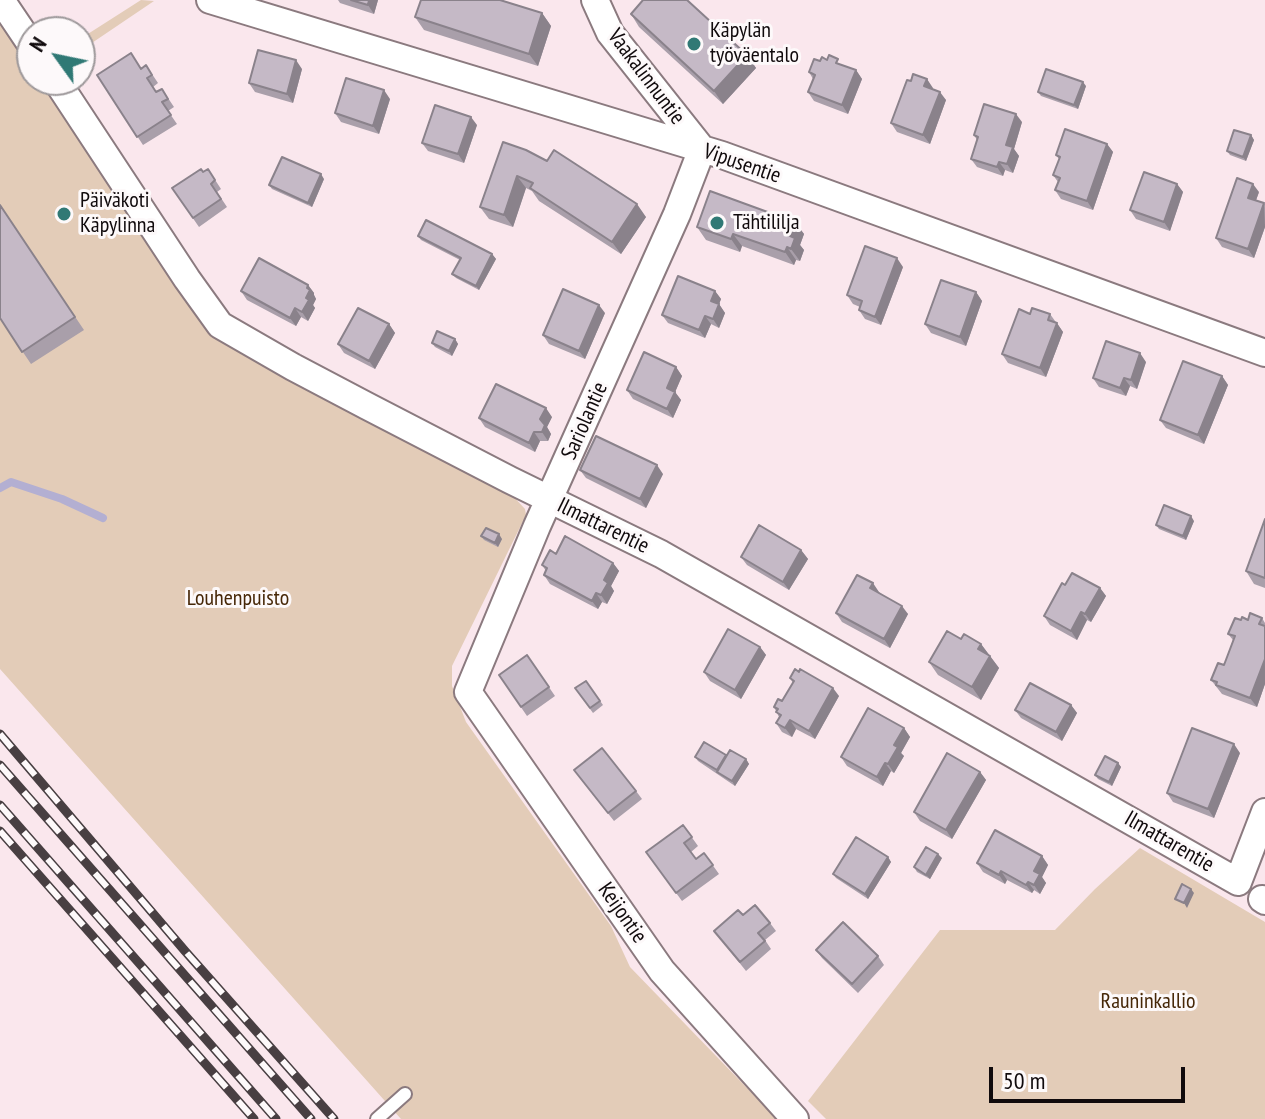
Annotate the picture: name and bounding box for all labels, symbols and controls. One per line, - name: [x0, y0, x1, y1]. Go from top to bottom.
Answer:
- north arrow: [16, 16, 96, 96]
- place label: Käpylän työväentalo: [710, 18, 799, 70]
- street label: Vaakalinnuntie: [602, 24, 690, 130]
- text: N: [23, 31, 53, 57]
- marker: Käpylän työväentalo: [685, 35, 703, 53]
- street label: Vipusentie: [700, 138, 784, 190]
- place label: Päiväkoti Käpylinna: [80, 188, 155, 240]
- marker: Päiväkoti Käpylinna: [55, 205, 73, 223]
- place label: Tähtililja: [733, 210, 800, 236]
- marker: Tähtililja: [708, 214, 726, 232]
- street label: Sariolantie: [556, 378, 614, 464]
- street label: Ilmattarentie: [553, 492, 653, 560]
- park label: Louhenpuisto: [187, 586, 289, 612]
- street label: Ilmattarentie: [1120, 806, 1218, 878]
- street label: Keijontie: [592, 878, 652, 948]
- park label: Rauninkallio: [1101, 989, 1195, 1015]
- scale bar: [993, 1051, 1189, 1101]
- text: 50 m: [1003, 1065, 1045, 1096]

